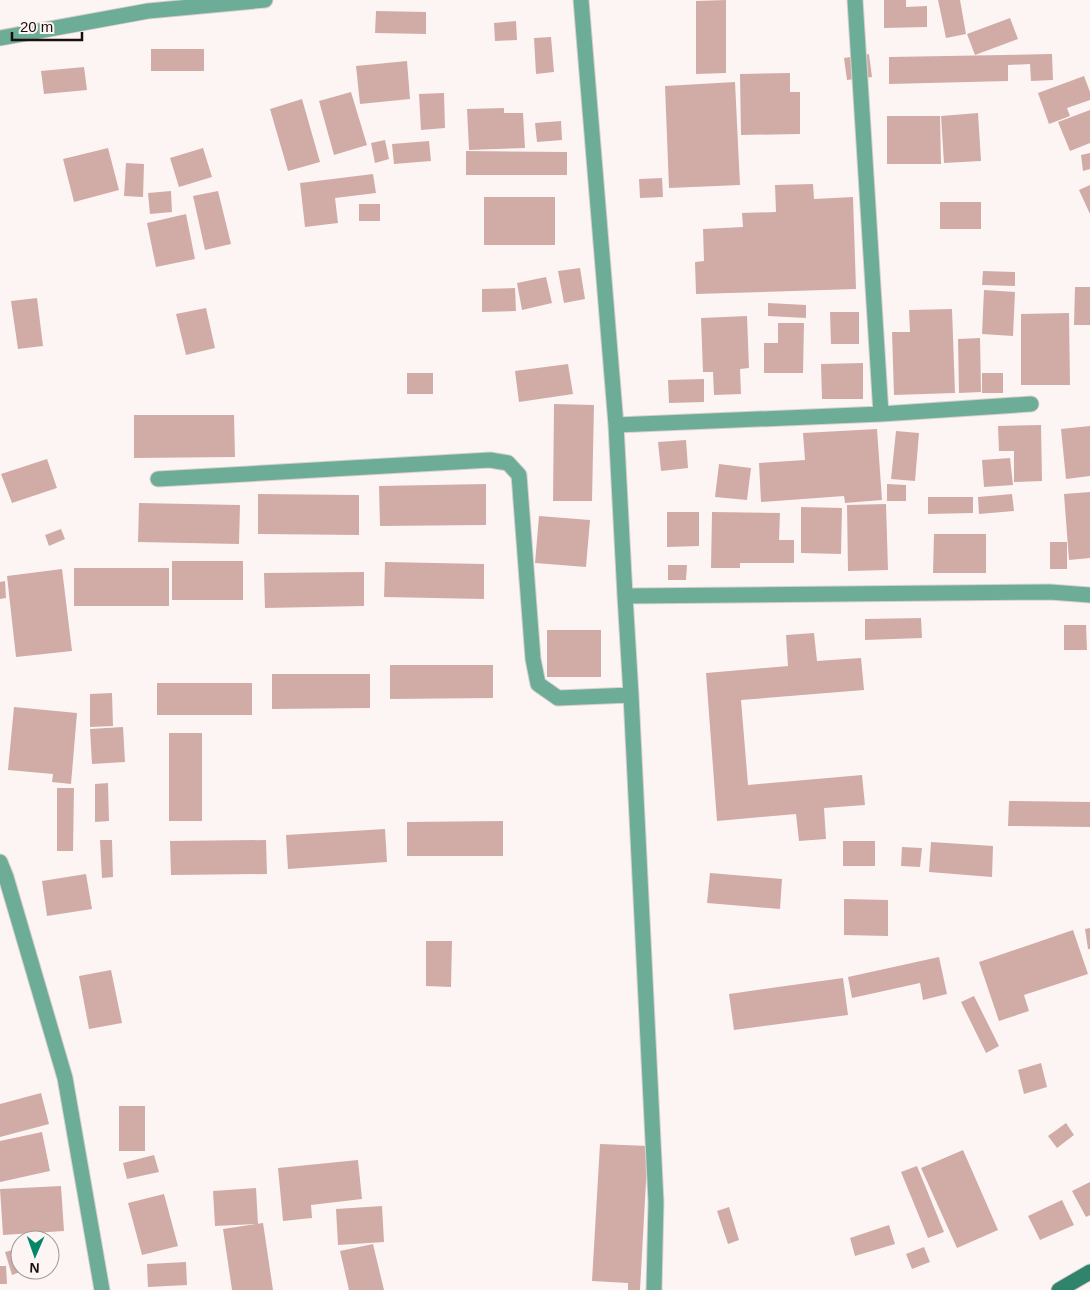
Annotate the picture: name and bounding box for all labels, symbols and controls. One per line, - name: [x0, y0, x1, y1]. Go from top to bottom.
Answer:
- scale bar: [12, 10, 82, 42]
- text: 20 m: [20, 18, 53, 35]
- north arrow: [10, 1230, 60, 1280]
- text: N: [29, 1260, 40, 1276]

